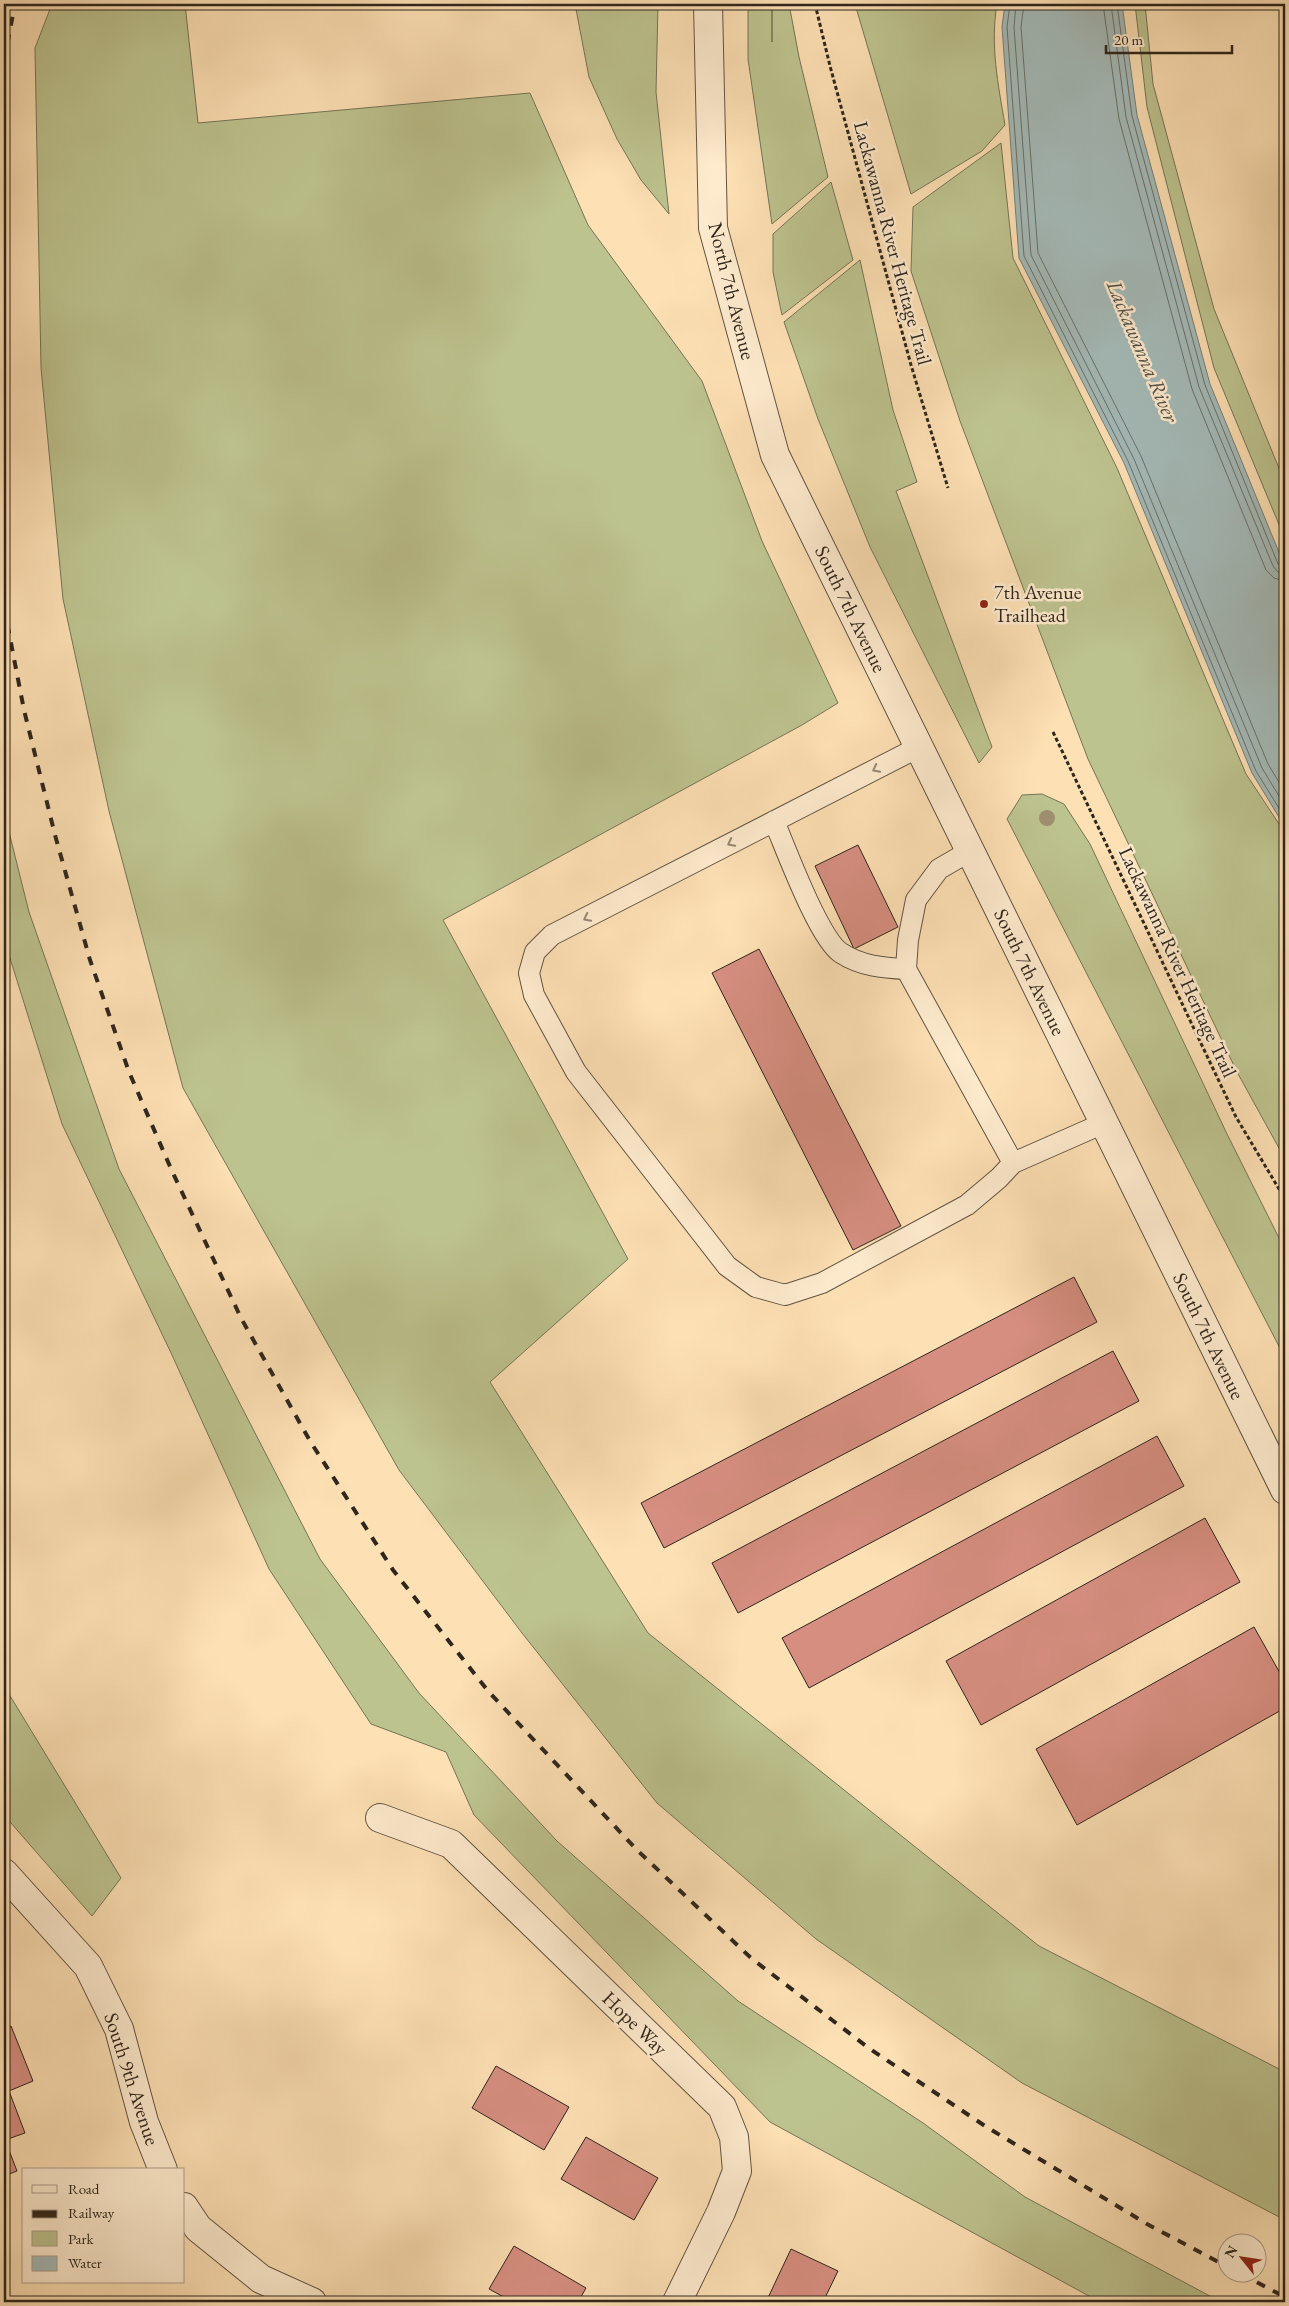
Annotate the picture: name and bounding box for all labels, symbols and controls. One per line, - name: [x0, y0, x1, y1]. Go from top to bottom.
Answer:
- scale bar: [1106, 22, 1233, 54]
- text: 20 m: [1114, 30, 1143, 49]
- street label: Lackawanna River Heritage Trail: [848, 118, 938, 368]
- street label: North 7th Avenue: [702, 220, 762, 363]
- water label: Lackawanna River: [1100, 275, 1186, 427]
- street label: South 7th Avenue: [809, 541, 893, 677]
- place label: 7th Avenue Trailhead: [994, 579, 1082, 628]
- marker: 7th Avenue Trailhead: [978, 598, 990, 610]
- one-way arrow: [872, 763, 881, 773]
- one-way arrow: [727, 837, 736, 847]
- street label: Lackawanna River Heritage Trail: [1113, 843, 1243, 1082]
- street label: South 7th Avenue: [988, 904, 1072, 1040]
- one-way arrow: [583, 912, 592, 922]
- street label: South 7th Avenue: [1167, 1268, 1251, 1404]
- street label: Hope Way: [597, 1985, 673, 2061]
- street label: South 9th Avenue: [98, 2009, 166, 2149]
- legend: [22, 2168, 185, 2284]
- text: Road: [68, 2179, 100, 2198]
- text: Railway: [68, 2203, 115, 2222]
- text: Park: [68, 2229, 95, 2248]
- north arrow: [1216, 2234, 1266, 2284]
- text: N: [1220, 2242, 1242, 2261]
- text: Water: [68, 2253, 102, 2272]

